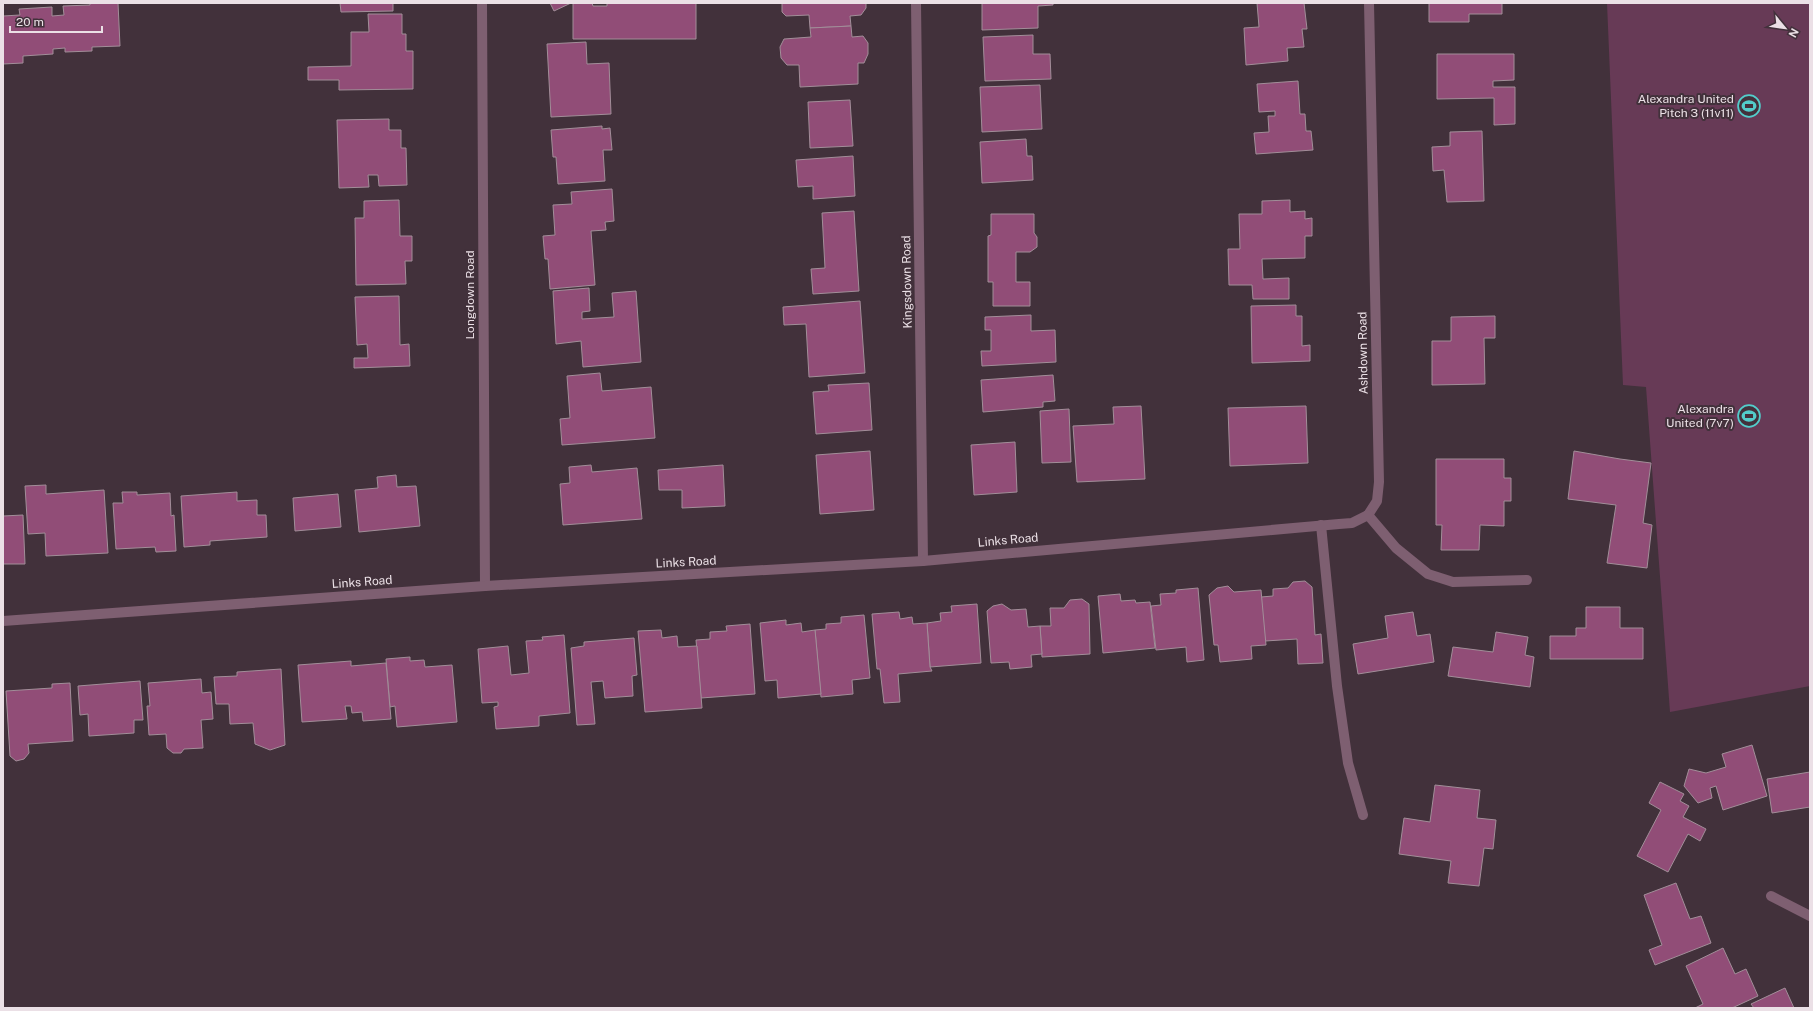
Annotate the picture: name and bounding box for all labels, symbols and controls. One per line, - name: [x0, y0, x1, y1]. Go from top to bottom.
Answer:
- scale bar: [10, 8, 102, 34]
- north arrow: [1765, 8, 1805, 48]
- text: 20 m: [16, 15, 44, 29]
- text: N: [1786, 26, 1801, 40]
- place label: Alexandra United Pitch 3 (11v11): [1638, 92, 1734, 120]
- sports icon: Alexandra United Pitch 3 (11v11): [1736, 93, 1762, 119]
- street label: Kingsdown Road: [899, 235, 915, 329]
- street label: Longdown Road: [463, 250, 477, 340]
- street label: Ashdown Road: [1355, 311, 1371, 395]
- place label: Alexandra United (7v7): [1666, 402, 1734, 430]
- sports icon: Alexandra United (7v7): [1736, 403, 1762, 429]
- street label: Links Road: [977, 530, 1039, 550]
- street label: Links Road: [655, 553, 717, 571]
- street label: Links Road: [331, 573, 393, 591]

